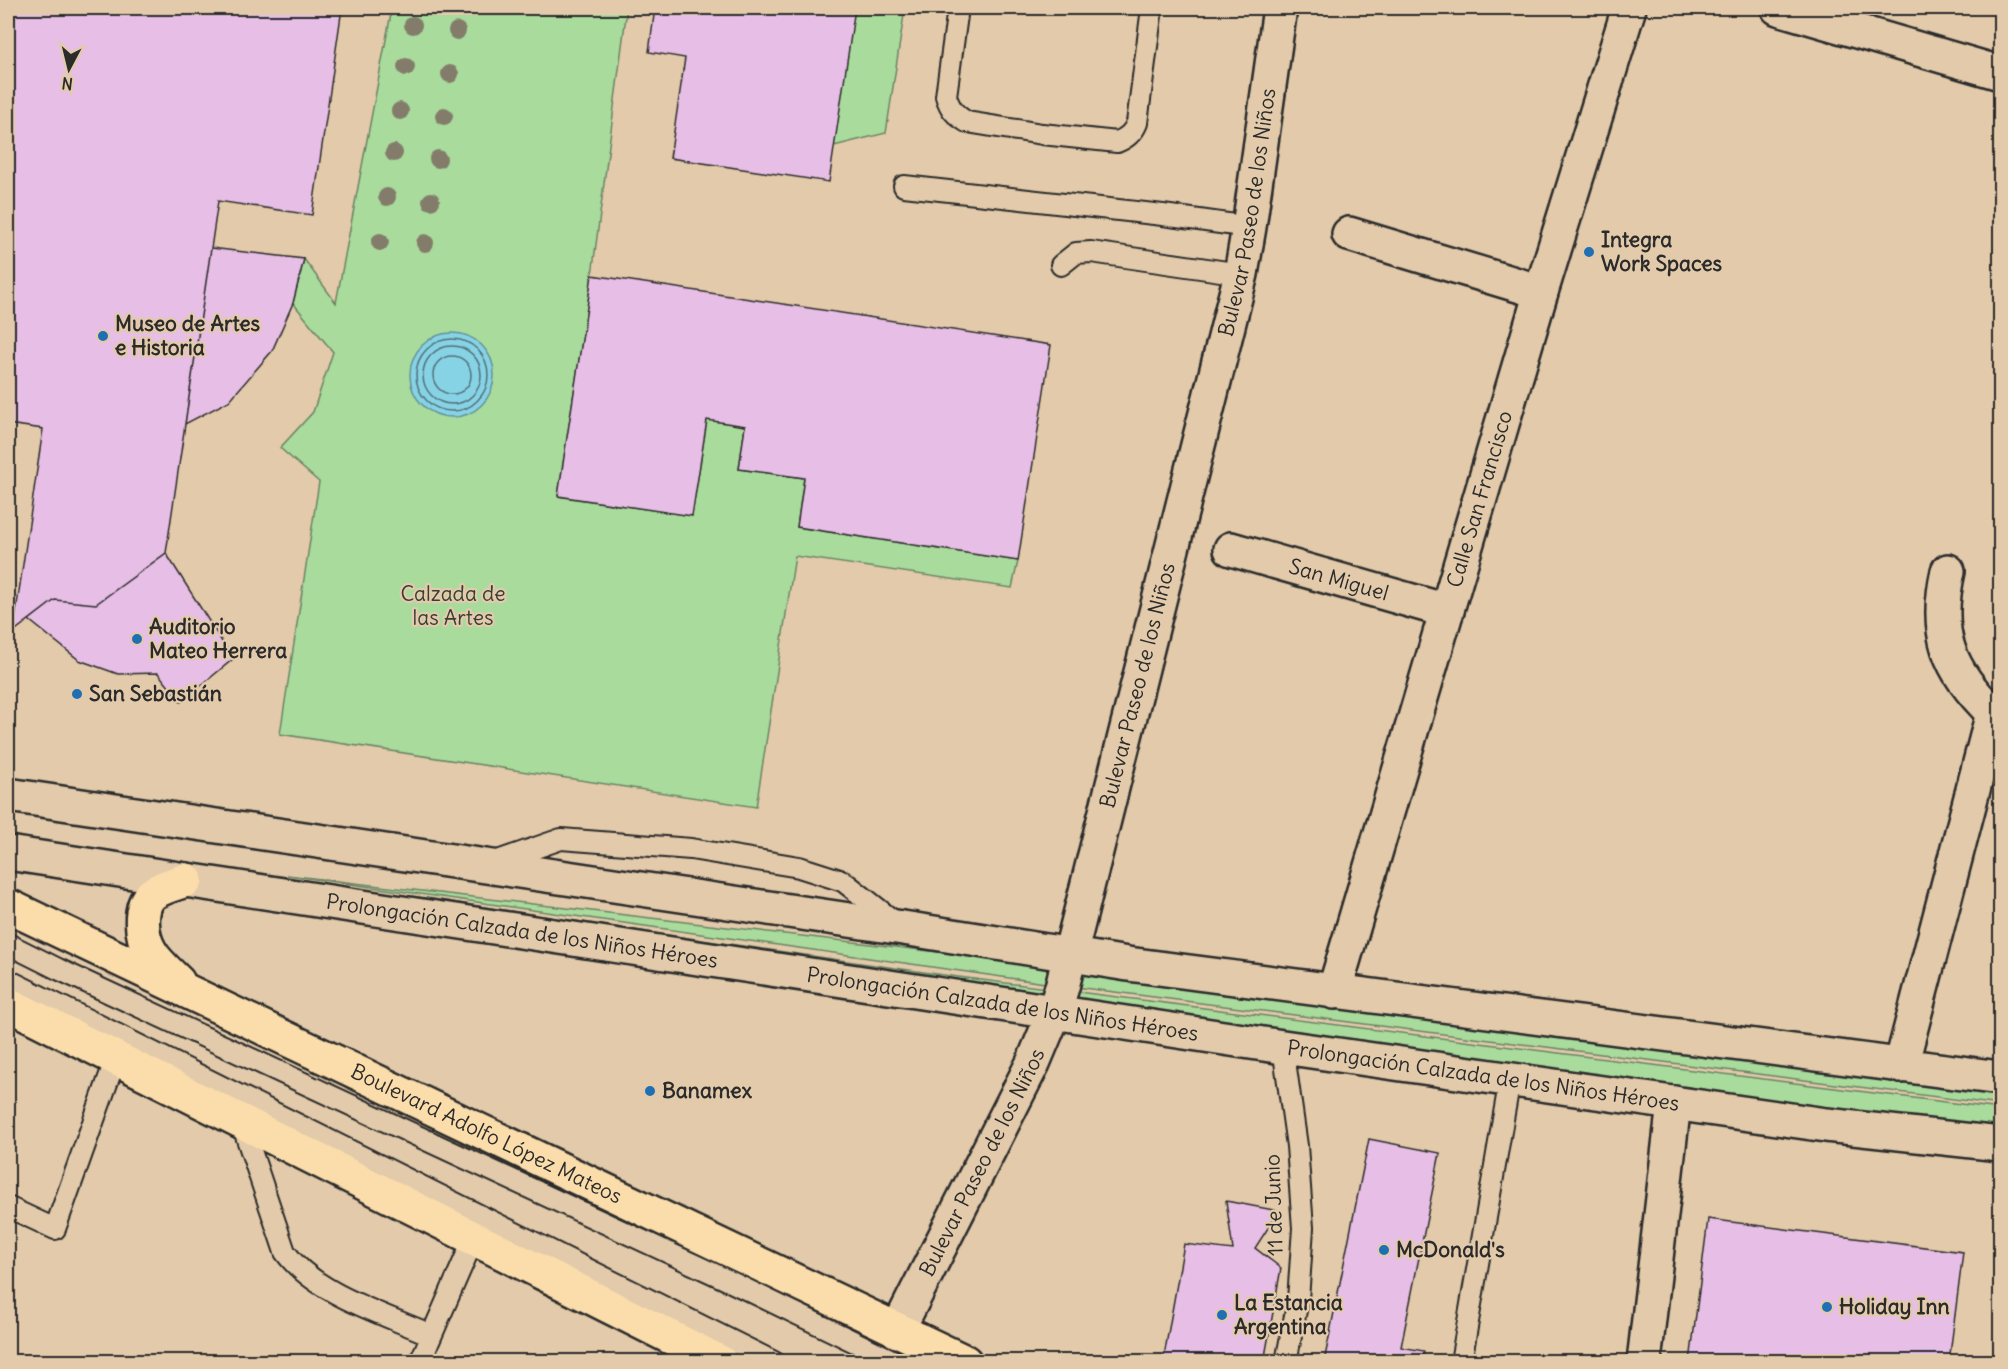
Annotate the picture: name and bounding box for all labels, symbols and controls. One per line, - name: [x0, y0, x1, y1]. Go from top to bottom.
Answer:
- north arrow: [39, 39, 99, 99]
- text: N: [60, 73, 74, 94]
- street label: Bulevar Paseo de los Niños: [1212, 86, 1282, 339]
- place label: Integra Work Spaces: [1601, 226, 1723, 277]
- marker: Integra Work Spaces: [1582, 245, 1596, 259]
- place label: Museo de Artes e Historia: [115, 310, 261, 361]
- marker: Museo de Artes e Historia: [96, 329, 110, 343]
- street label: Calle San Francisco: [1440, 407, 1518, 591]
- street label: San Miguel: [1286, 552, 1392, 607]
- street label: Bulevar Paseo de los Niños: [1093, 560, 1181, 811]
- park label: Calzada de las Artes: [400, 580, 506, 631]
- place label: Auditorio Mateo Herrera: [149, 613, 287, 664]
- marker: Auditorio Mateo Herrera: [130, 632, 144, 646]
- place label: San Sebastián: [89, 680, 222, 707]
- marker: San Sebastián: [70, 687, 84, 701]
- street label: Prolongación Calzada de los Niños Héroes: [324, 888, 720, 974]
- street label: Prolongación Calzada de los Niños Héroes: [805, 961, 1200, 1047]
- street label: Prolongación Calzada de los Niños Héroes: [1286, 1034, 1681, 1117]
- street label: Bulevar Paseo de los Niños: [913, 1044, 1051, 1281]
- street label: Boulevard Adolfo López Mateos: [347, 1057, 627, 1210]
- place label: Banamex: [662, 1077, 753, 1104]
- marker: Banamex: [643, 1084, 657, 1098]
- street label: 11 de Junio: [1258, 1154, 1289, 1256]
- place label: McDonald's: [1396, 1236, 1505, 1263]
- marker: McDonald's: [1377, 1243, 1391, 1257]
- place label: La Estancia Argentina: [1234, 1289, 1343, 1340]
- place label: Holiday Inn: [1839, 1293, 1950, 1320]
- marker: Holiday Inn: [1820, 1300, 1834, 1314]
- marker: La Estancia Argentina: [1215, 1308, 1229, 1322]

